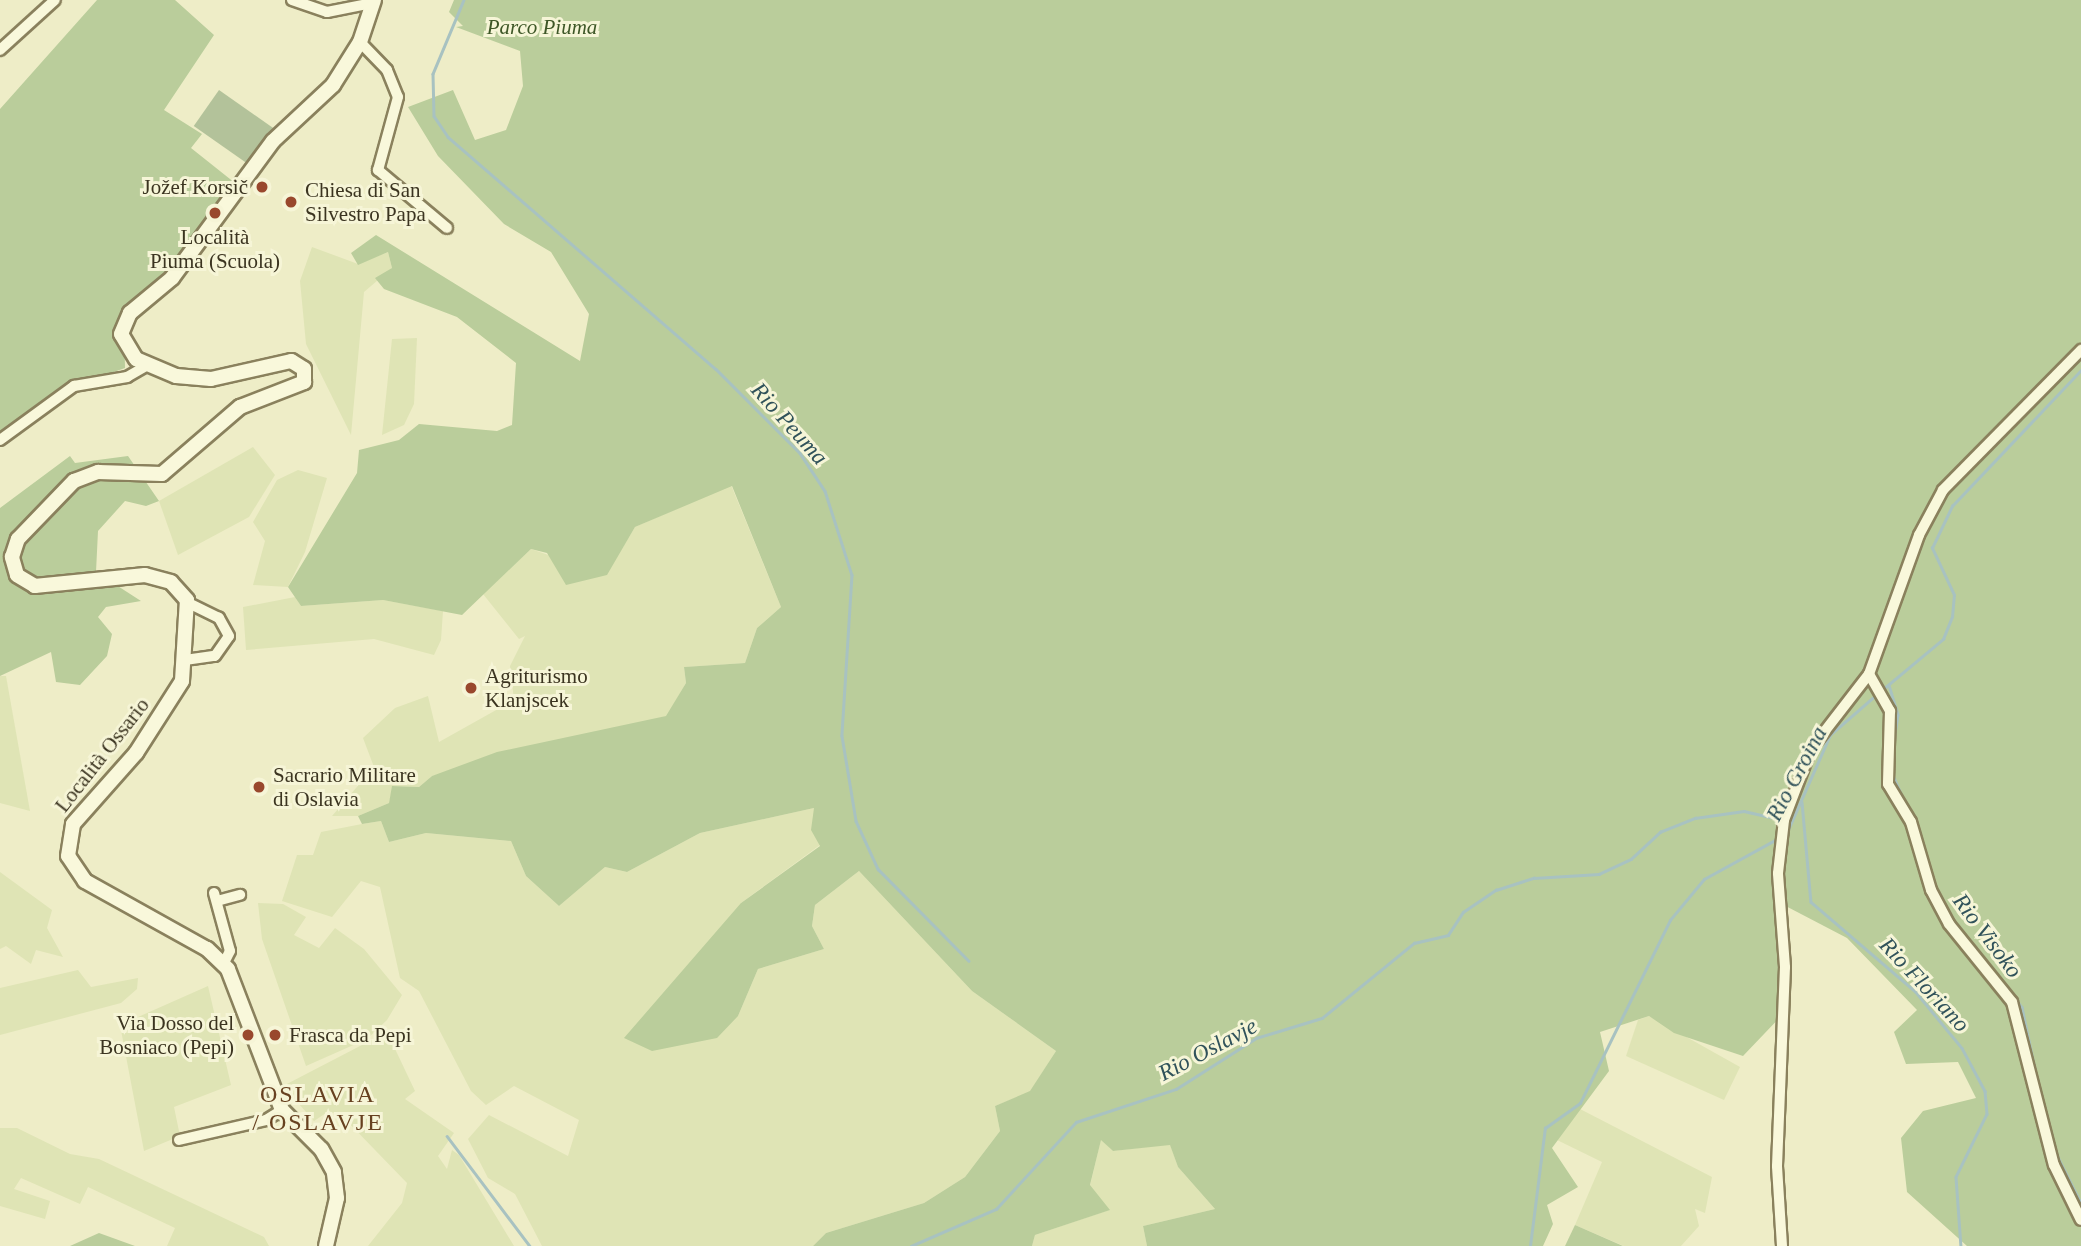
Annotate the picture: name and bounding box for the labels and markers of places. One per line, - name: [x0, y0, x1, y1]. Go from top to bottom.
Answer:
- place label: Jožef Korsič: [142, 174, 248, 200]
- place label: Chiesa di San Silvestro Papa: [305, 177, 426, 227]
- marker: Jožef Korsič: [254, 179, 270, 195]
- marker: Chiesa di San Silvestro Papa: [283, 194, 299, 210]
- marker: Località Piuma (Scuola): [207, 205, 223, 221]
- place label: Località Piuma (Scuola): [150, 224, 280, 274]
- place label: Agriturismo Klanjscek: [485, 663, 588, 713]
- marker: Agriturismo Klanjscek: [463, 680, 479, 696]
- place label: Sacrario Militare di Oslavia: [273, 762, 416, 812]
- marker: Sacrario Militare di Oslavia: [251, 779, 267, 795]
- place label: Via Dosso del Bosniaco (Pepi): [99, 1010, 234, 1060]
- place label: Frasca da Pepi: [289, 1022, 411, 1048]
- marker: Via Dosso del Bosniaco (Pepi): [240, 1027, 256, 1043]
- marker: Frasca da Pepi: [267, 1027, 283, 1043]

